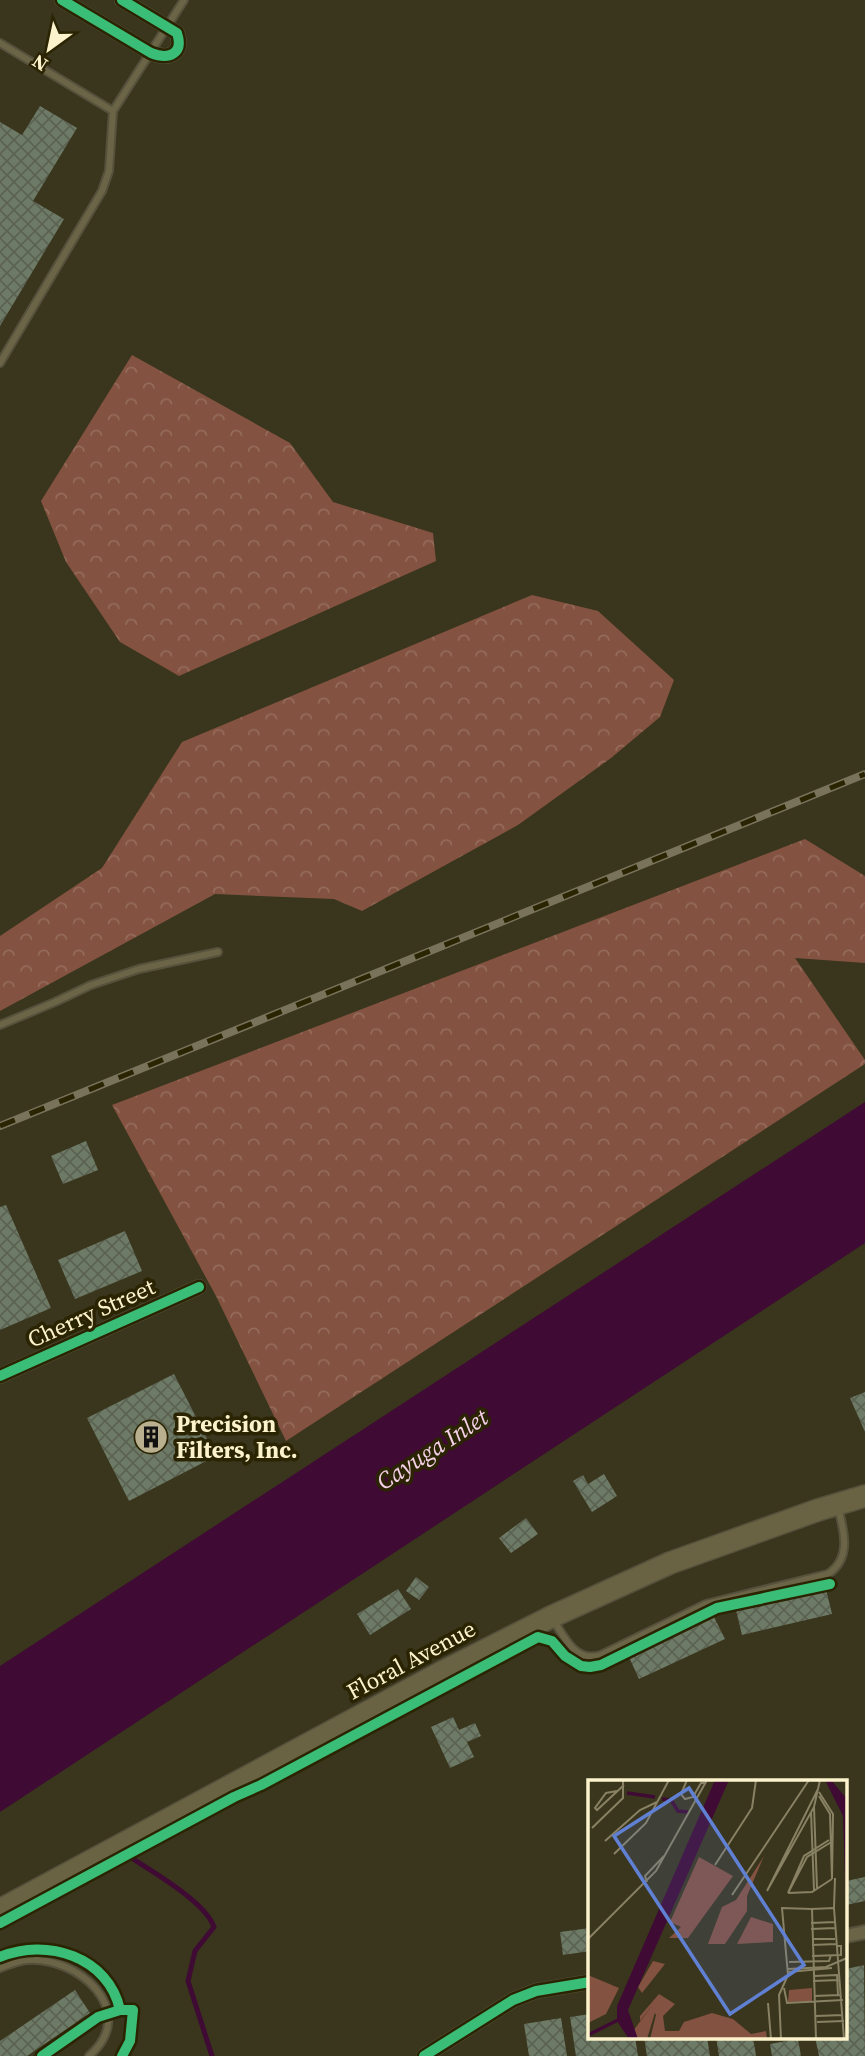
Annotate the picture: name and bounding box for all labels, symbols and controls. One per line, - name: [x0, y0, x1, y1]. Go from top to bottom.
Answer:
- north arrow: [14, 14, 84, 84]
- text: N: [27, 48, 53, 78]
- street label: Cherry Street: [22, 1270, 160, 1355]
- water label: Cayuga Inlet: [370, 1400, 495, 1497]
- place label: Precision Filters, Inc.: [176, 1408, 298, 1466]
- building icon: Precision Filters, Inc.: [132, 1418, 170, 1456]
- street label: Floral Avenue: [341, 1613, 481, 1707]
- inset map: [588, 1780, 848, 2038]

